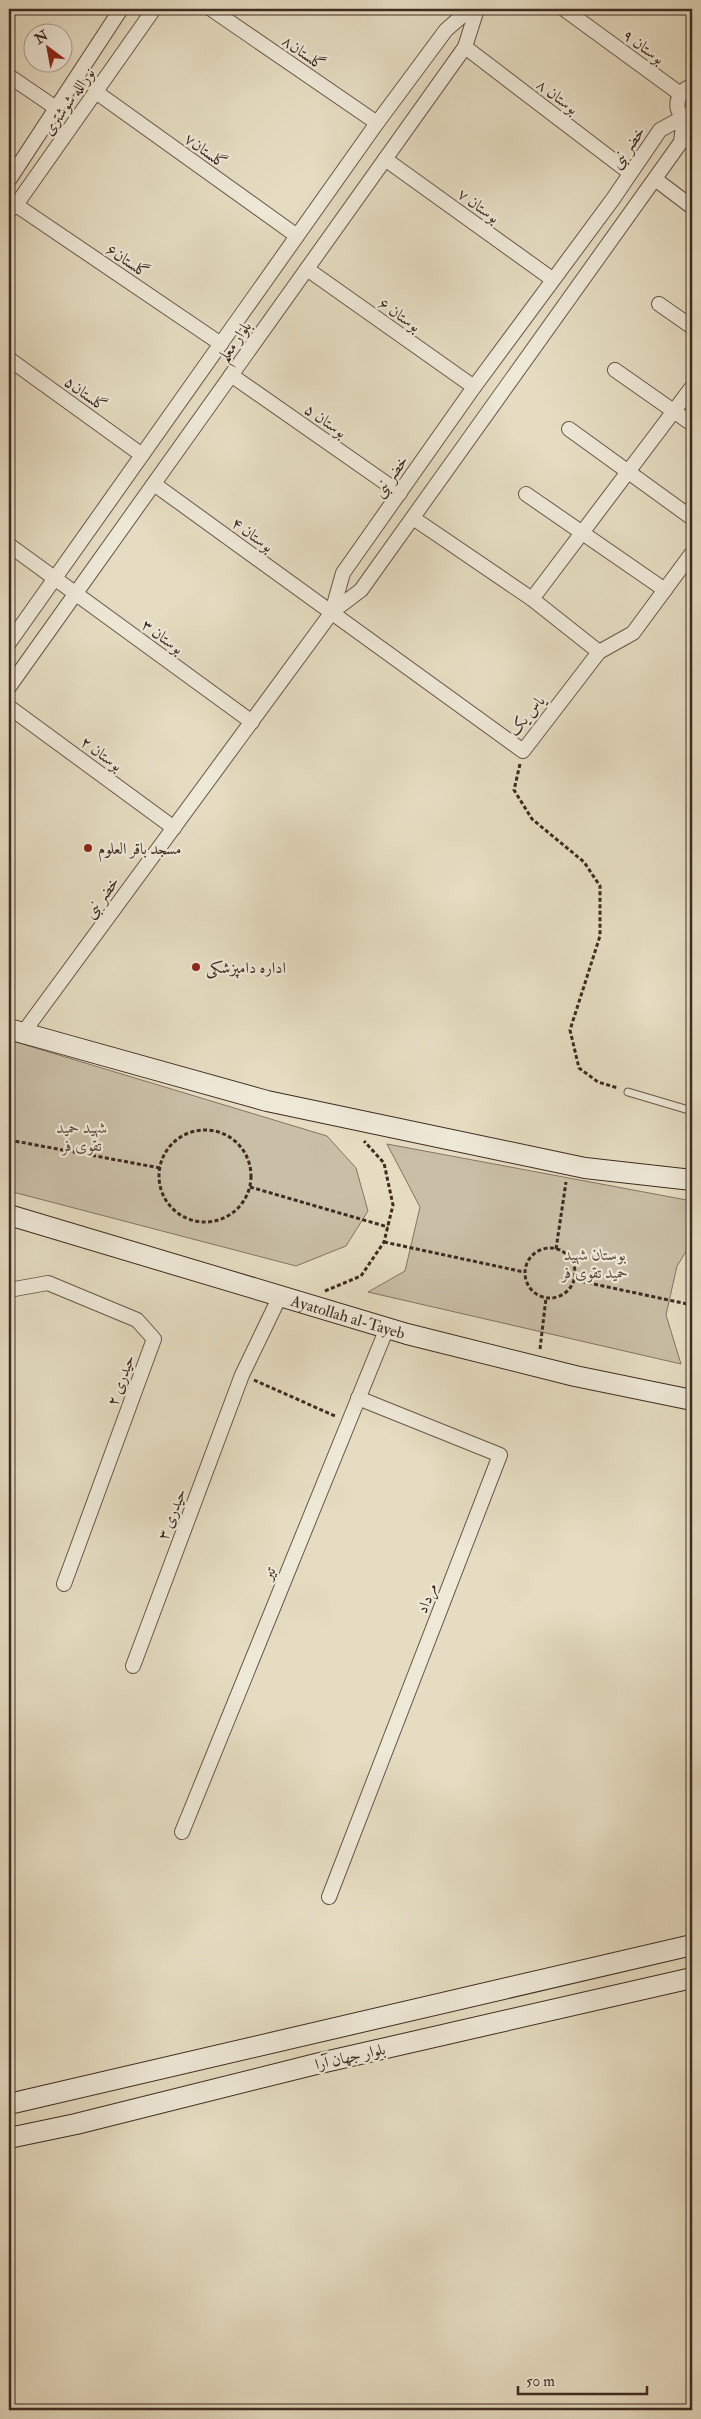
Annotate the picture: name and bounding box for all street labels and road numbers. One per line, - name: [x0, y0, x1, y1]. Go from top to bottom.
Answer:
- street label: بوستان ۹: [618, 25, 668, 69]
- street label: گلستان۸: [278, 31, 329, 75]
- street label: نورالله شوشتری: [38, 64, 99, 139]
- street label: بوستان ۸: [533, 75, 582, 119]
- street label: خضر نبی: [606, 123, 651, 174]
- street label: گلستان۷: [180, 129, 231, 173]
- street label: بوستان ۷: [453, 184, 503, 228]
- street label: گلستان۶: [102, 239, 153, 282]
- street label: بوستان ۶: [374, 293, 424, 337]
- street label: بلوار معلم: [214, 317, 261, 369]
- street label: گلستان۵: [60, 372, 111, 416]
- street label: بوستان ۵: [300, 399, 350, 443]
- street label: خضر نبی: [369, 452, 414, 503]
- street label: بوستان ۴: [227, 513, 277, 557]
- street label: بوستان ۳: [137, 615, 187, 659]
- street label: یاس یک: [504, 690, 550, 740]
- street label: بوستان ۲: [76, 732, 126, 776]
- street label: خضر نبی: [80, 873, 125, 924]
- street label: Ayatollah al-Tayeb: [287, 1291, 408, 1344]
- street label: حیدری ۲: [102, 1352, 139, 1409]
- street label: حیدری ۳: [153, 1486, 191, 1543]
- street label: تیر: [257, 1563, 281, 1584]
- street label: مرداد: [412, 1580, 443, 1617]
- street label: بلوار جهان آرا: [313, 2039, 387, 2075]

